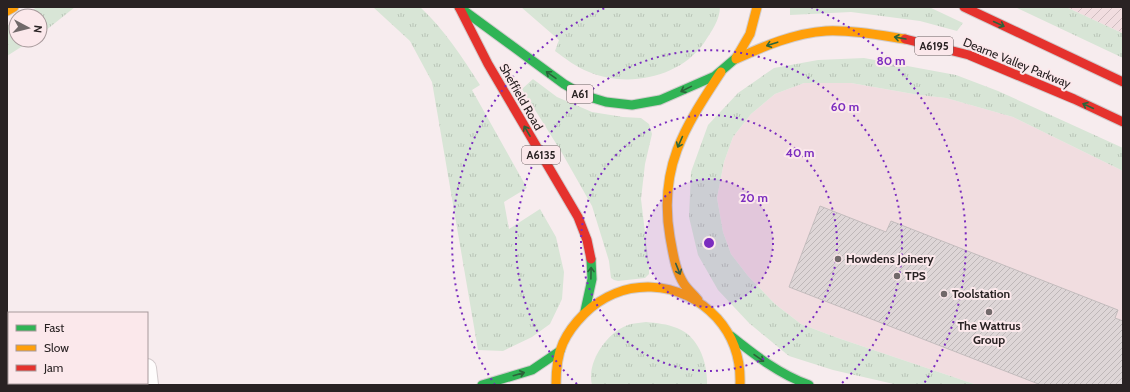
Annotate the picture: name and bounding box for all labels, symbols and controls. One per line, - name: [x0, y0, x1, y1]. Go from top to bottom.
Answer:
- north arrow: [8, 8, 48, 48]
- one-way arrow: [993, 21, 1005, 28]
- text: N: [31, 25, 45, 34]
- one-way arrow: [894, 34, 907, 42]
- street label: Dearne Valley Parkway: [961, 34, 1073, 91]
- road number: A6195: [915, 37, 953, 55]
- one-way arrow: [766, 41, 779, 48]
- text: 80 m: [877, 53, 905, 68]
- street label: Sheffield Road: [496, 61, 547, 133]
- one-way arrow: [546, 71, 557, 79]
- road number: A61: [567, 85, 593, 103]
- one-way arrow: [680, 86, 692, 94]
- text: 60 m: [831, 99, 859, 114]
- one-way arrow: [1082, 102, 1094, 109]
- one-way arrow: [523, 126, 531, 138]
- one-way arrow: [676, 136, 683, 148]
- text: 40 m: [785, 145, 815, 160]
- road number: A6135: [522, 146, 560, 164]
- text: 20 m: [740, 190, 768, 205]
- centre of rings: [702, 236, 716, 250]
- place label: Howdens Joinery: [846, 251, 934, 266]
- marker: Howdens Joinery: [833, 254, 843, 264]
- one-way arrow: [675, 262, 682, 274]
- one-way arrow: [587, 267, 595, 280]
- place label: TPS: [905, 268, 926, 283]
- marker: TPS: [892, 271, 902, 281]
- place label: Toolstation: [952, 286, 1010, 301]
- marker: Toolstation: [939, 289, 949, 299]
- marker: The Wattrus Group: [984, 307, 994, 317]
- legend: [8, 312, 148, 384]
- place label: The Wattrus Group: [957, 318, 1021, 347]
- text: Fast: [44, 320, 64, 335]
- text: Slow: [44, 340, 69, 355]
- one-way arrow: [753, 354, 764, 362]
- text: Jam: [43, 360, 63, 375]
- one-way arrow: [513, 370, 526, 377]

